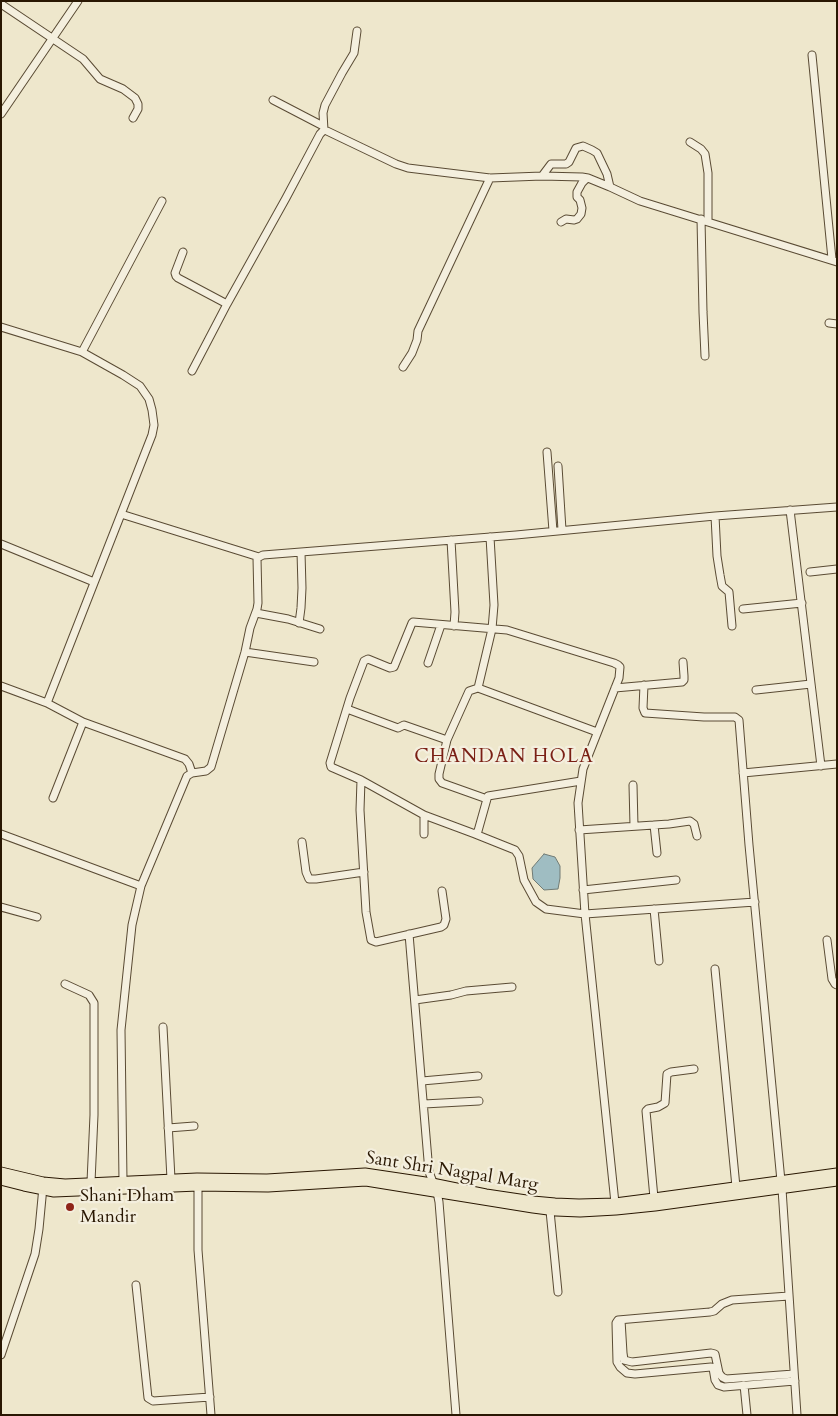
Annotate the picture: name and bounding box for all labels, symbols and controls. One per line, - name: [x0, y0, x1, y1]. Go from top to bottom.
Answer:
- district label: CHANDAN HOLA: [413, 747, 595, 769]
- street label: Sant Shri Nagpal Marg: [364, 1148, 540, 1196]
- place label: Shani Dham Mandir: [80, 1186, 174, 1228]
- marker: Shani Dham Mandir: [64, 1201, 76, 1213]

